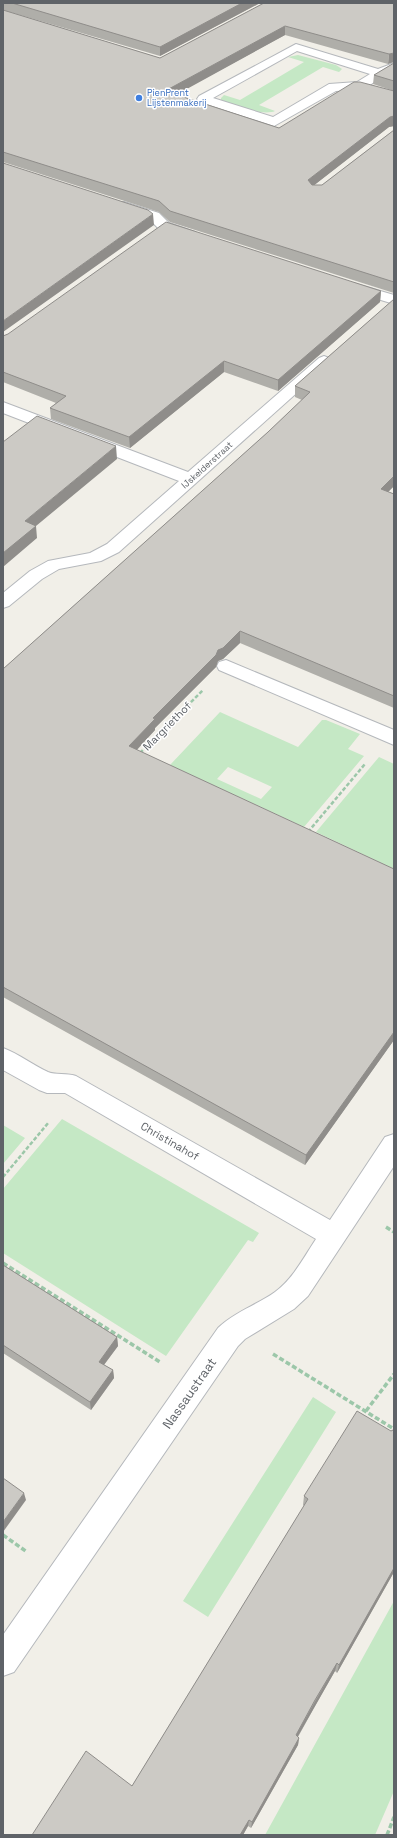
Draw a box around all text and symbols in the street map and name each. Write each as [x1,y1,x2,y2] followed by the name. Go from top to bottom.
[147,87,206,109] place label: PienPrent Lijstenmakerij
[134,93,144,103] marker: PienPrent Lijstenmakerij
[179,439,235,491] street label: IJskelderstraat
[140,699,194,753] street label: Margriethof
[138,1119,202,1163] street label: Christinahof
[159,1354,220,1432] street label: Nassaustraat

